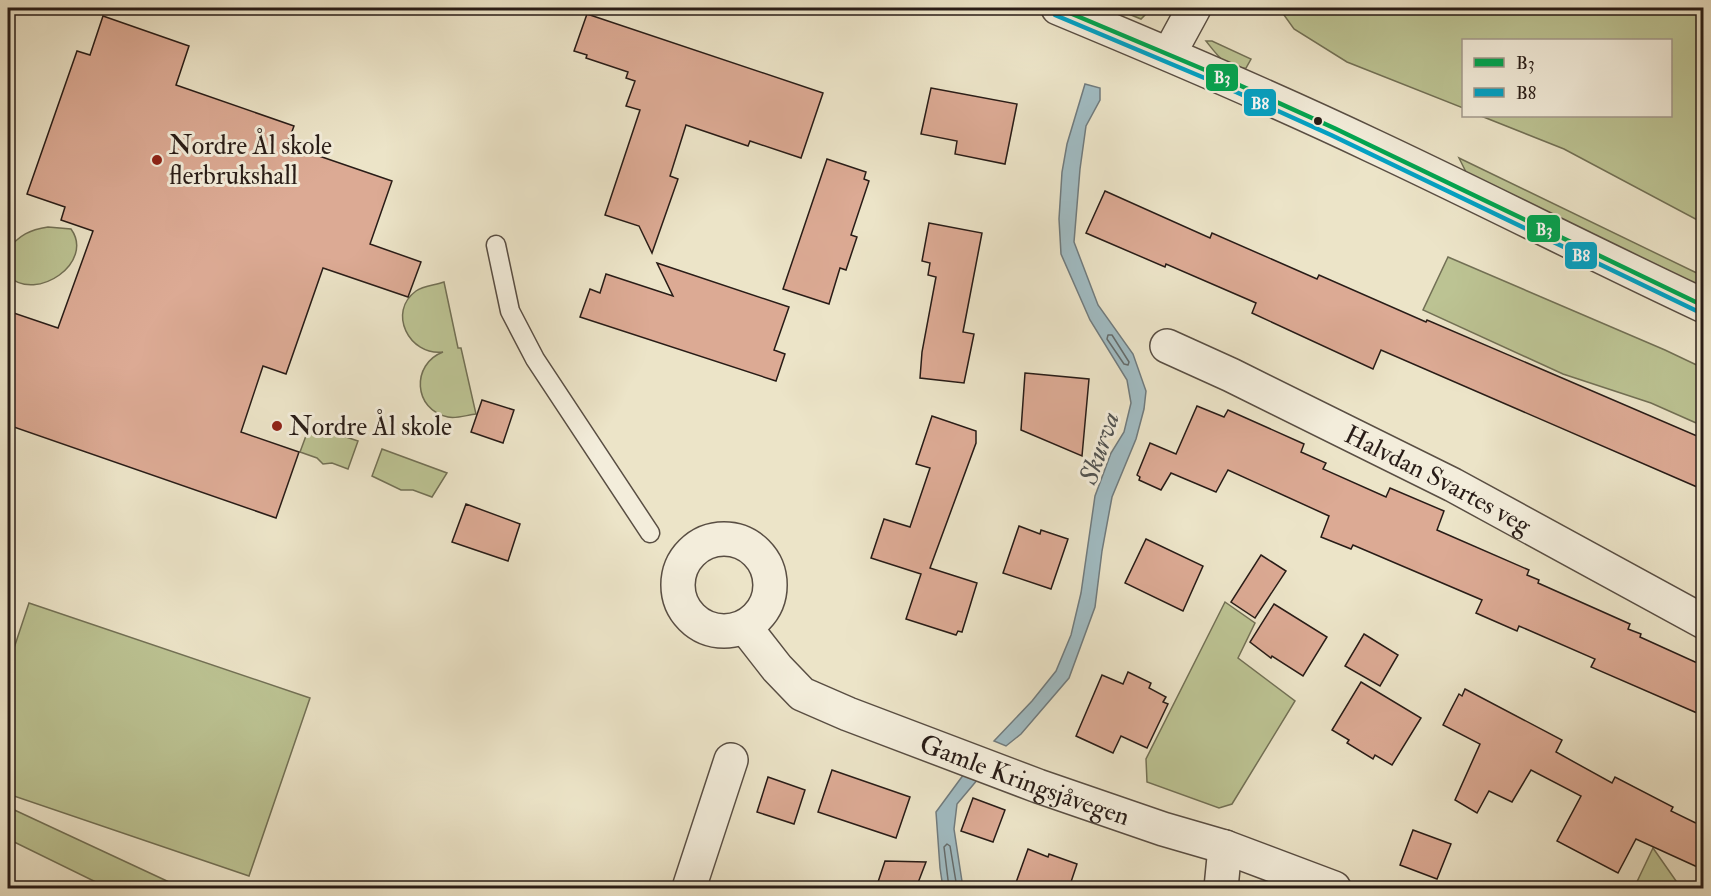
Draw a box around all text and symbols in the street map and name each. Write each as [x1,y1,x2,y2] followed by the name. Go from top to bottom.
[1462,39,1672,117] legend
[1516,52,1535,75] text: B3
[1205,63,1239,92] line badge: B3
[1214,68,1230,88] text: B3
[1516,82,1536,105] text: B8
[1243,88,1277,117] line badge: B8
[1251,94,1269,114] text: B8
[1312,115,1324,127] unlabelled marker
[169,128,332,192] place label: Nordre Ål skole flerbrukshall
[150,153,164,167] marker: Nordre Ål skole flerbrukshall
[1526,214,1561,243] line badge: B3
[1536,220,1552,240] text: B3
[1564,241,1598,270] line badge: B8
[1572,246,1590,266] text: B8
[1071,408,1127,490] water label: Skurva
[289,409,452,443] place label: Nordre Ål skole
[270,419,284,433] marker: Nordre Ål skole
[1339,419,1538,542] street label: Halvdan Svartes veg
[915,728,1134,833] street label: Gamle Kringsjåvegen

